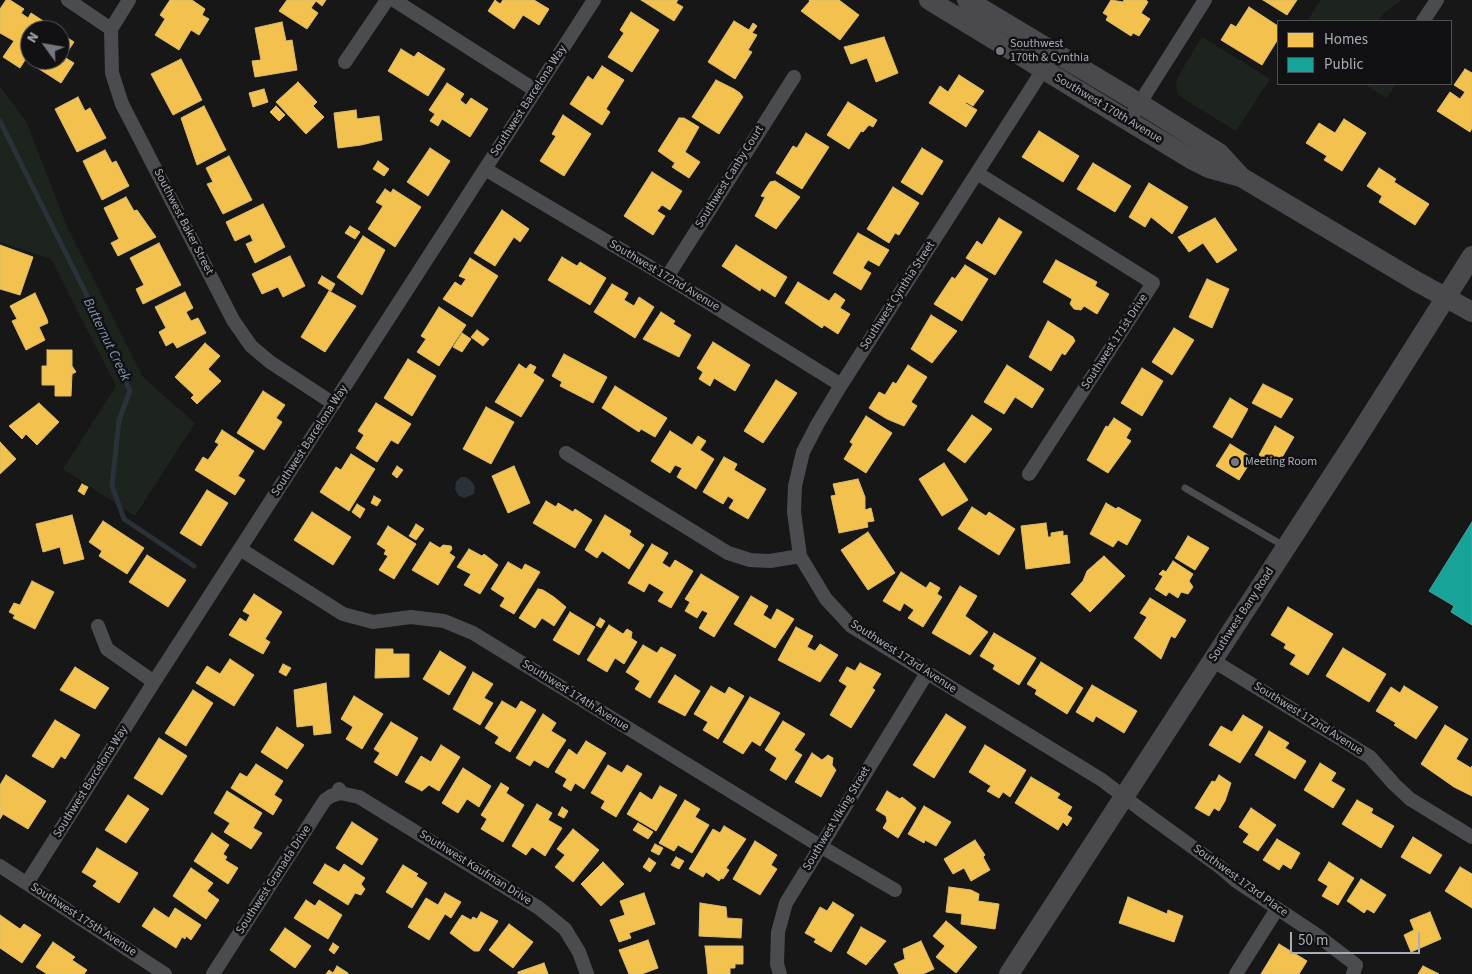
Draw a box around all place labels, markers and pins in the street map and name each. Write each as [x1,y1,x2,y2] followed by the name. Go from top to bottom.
[1010,37,1089,65] place label: Southwest 170th & Cynthia
[994,45,1006,57] marker: Southwest 170th & Cynthia
[1245,455,1317,469] place label: Meeting Room
[1229,456,1241,468] marker: Meeting Room

